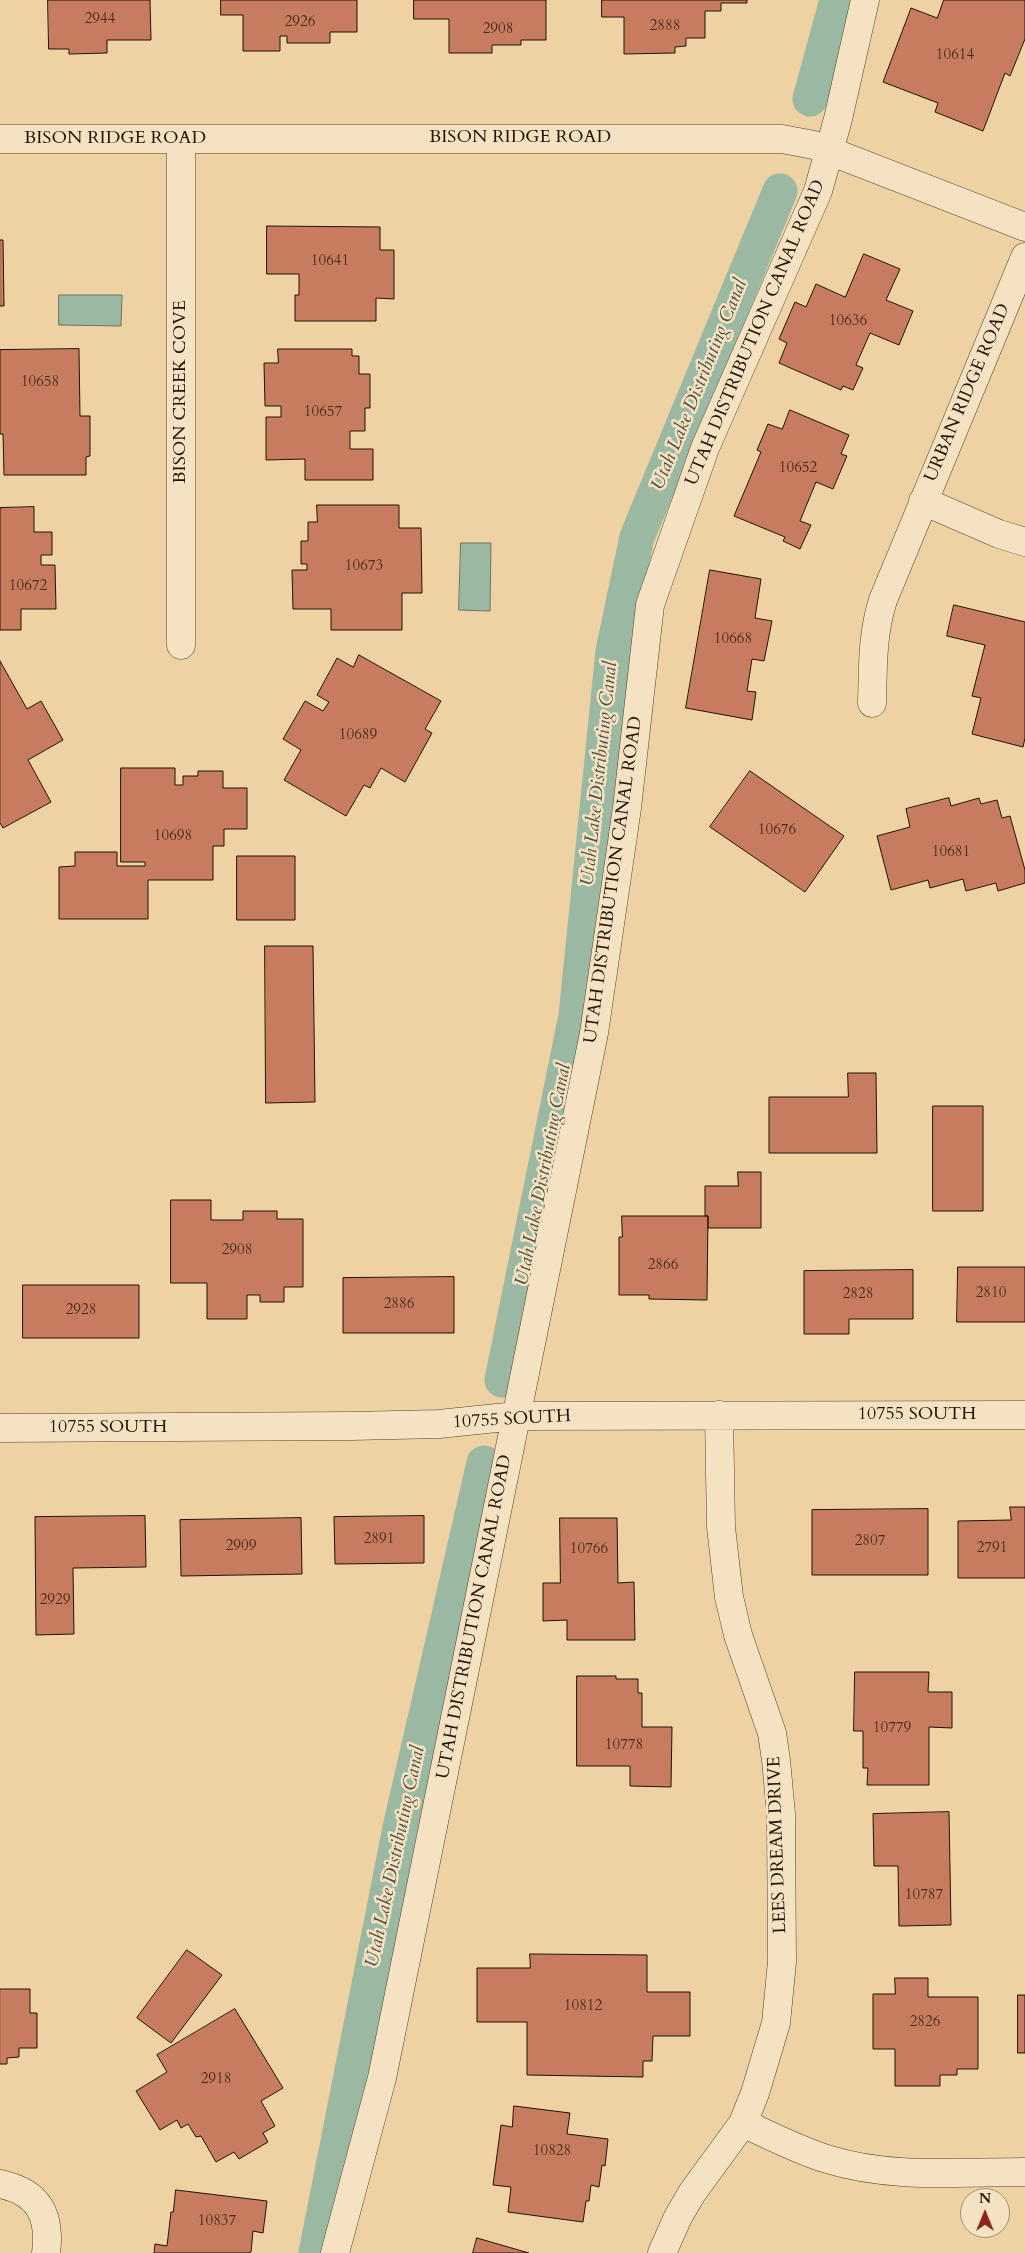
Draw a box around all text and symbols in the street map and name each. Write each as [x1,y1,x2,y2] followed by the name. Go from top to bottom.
[85,11,115,29] house number: 2944
[285,14,315,32] house number: 2926
[650,18,680,36] house number: 2888
[483,21,513,39] house number: 2908
[936,47,974,65] house number: 10614
[429,127,611,149] street label: BISON RIDGE ROAD
[24,128,206,150] street label: BISON RIDGE ROAD
[682,177,830,489] street label: UTAH DISTRIBUTION CANAL ROAD
[311,253,349,271] house number: 10641
[647,276,753,494] water label: Utah Lake Distributing Canal
[170,300,192,484] street label: BISON CREEK COVE
[921,301,1015,485] street label: URBAN RIDGE ROAD
[829,313,867,331] house number: 10636
[21,374,59,392] house number: 10658
[304,404,342,422] house number: 10657
[779,460,817,478] house number: 10652
[345,558,383,576] house number: 10673
[9,578,47,596] house number: 10672
[714,631,752,649] house number: 10668
[577,660,623,888] water label: Utah Lake Distributing Canal
[580,715,648,1045] street label: UTAH DISTRIBUTION CANAL ROAD
[339,727,377,745] house number: 10689
[758,822,796,840] house number: 10676
[154,828,192,846] house number: 10698
[932,844,970,862] house number: 10681
[511,1062,577,1288] water label: Utah Lake Distributing Canal
[222,1242,252,1260] house number: 2908
[648,1257,678,1275] house number: 2866
[976,1285,1006,1303] house number: 2810
[843,1286,873,1304] house number: 2828
[384,1296,414,1314] house number: 2886
[66,1302,96,1320] house number: 2928
[858,1404,976,1426] street label: 10755 SOUTH
[452,1406,572,1434] street label: 10755 SOUTH
[49,1417,167,1439] street label: 10755 SOUTH
[433,1453,517,1781] street label: UTAH DISTRIBUTION CANAL ROAD
[364,1531,394,1549] house number: 2891
[855,1533,885,1551] house number: 2807
[226,1538,256,1556] house number: 2909
[977,1540,1007,1558] house number: 2791
[570,1541,608,1559] house number: 10766
[40,1592,70,1610] house number: 2929
[873,1720,911,1738] house number: 10779
[605,1737,643,1755] house number: 10778
[361,1744,431,1970] water label: Utah Lake Distributing Canal
[764,1756,792,1934] street label: LEES DREAM DRIVE
[905,1887,943,1905] house number: 10787
[564,1998,602,2016] house number: 10812
[910,2014,940,2032] house number: 2826
[201,2071,231,2089] house number: 2918
[533,2143,571,2161] house number: 10828
[960,2188,1010,2238] north arrow
[979,2189,991,2208] text: N
[198,2213,236,2231] house number: 10837

